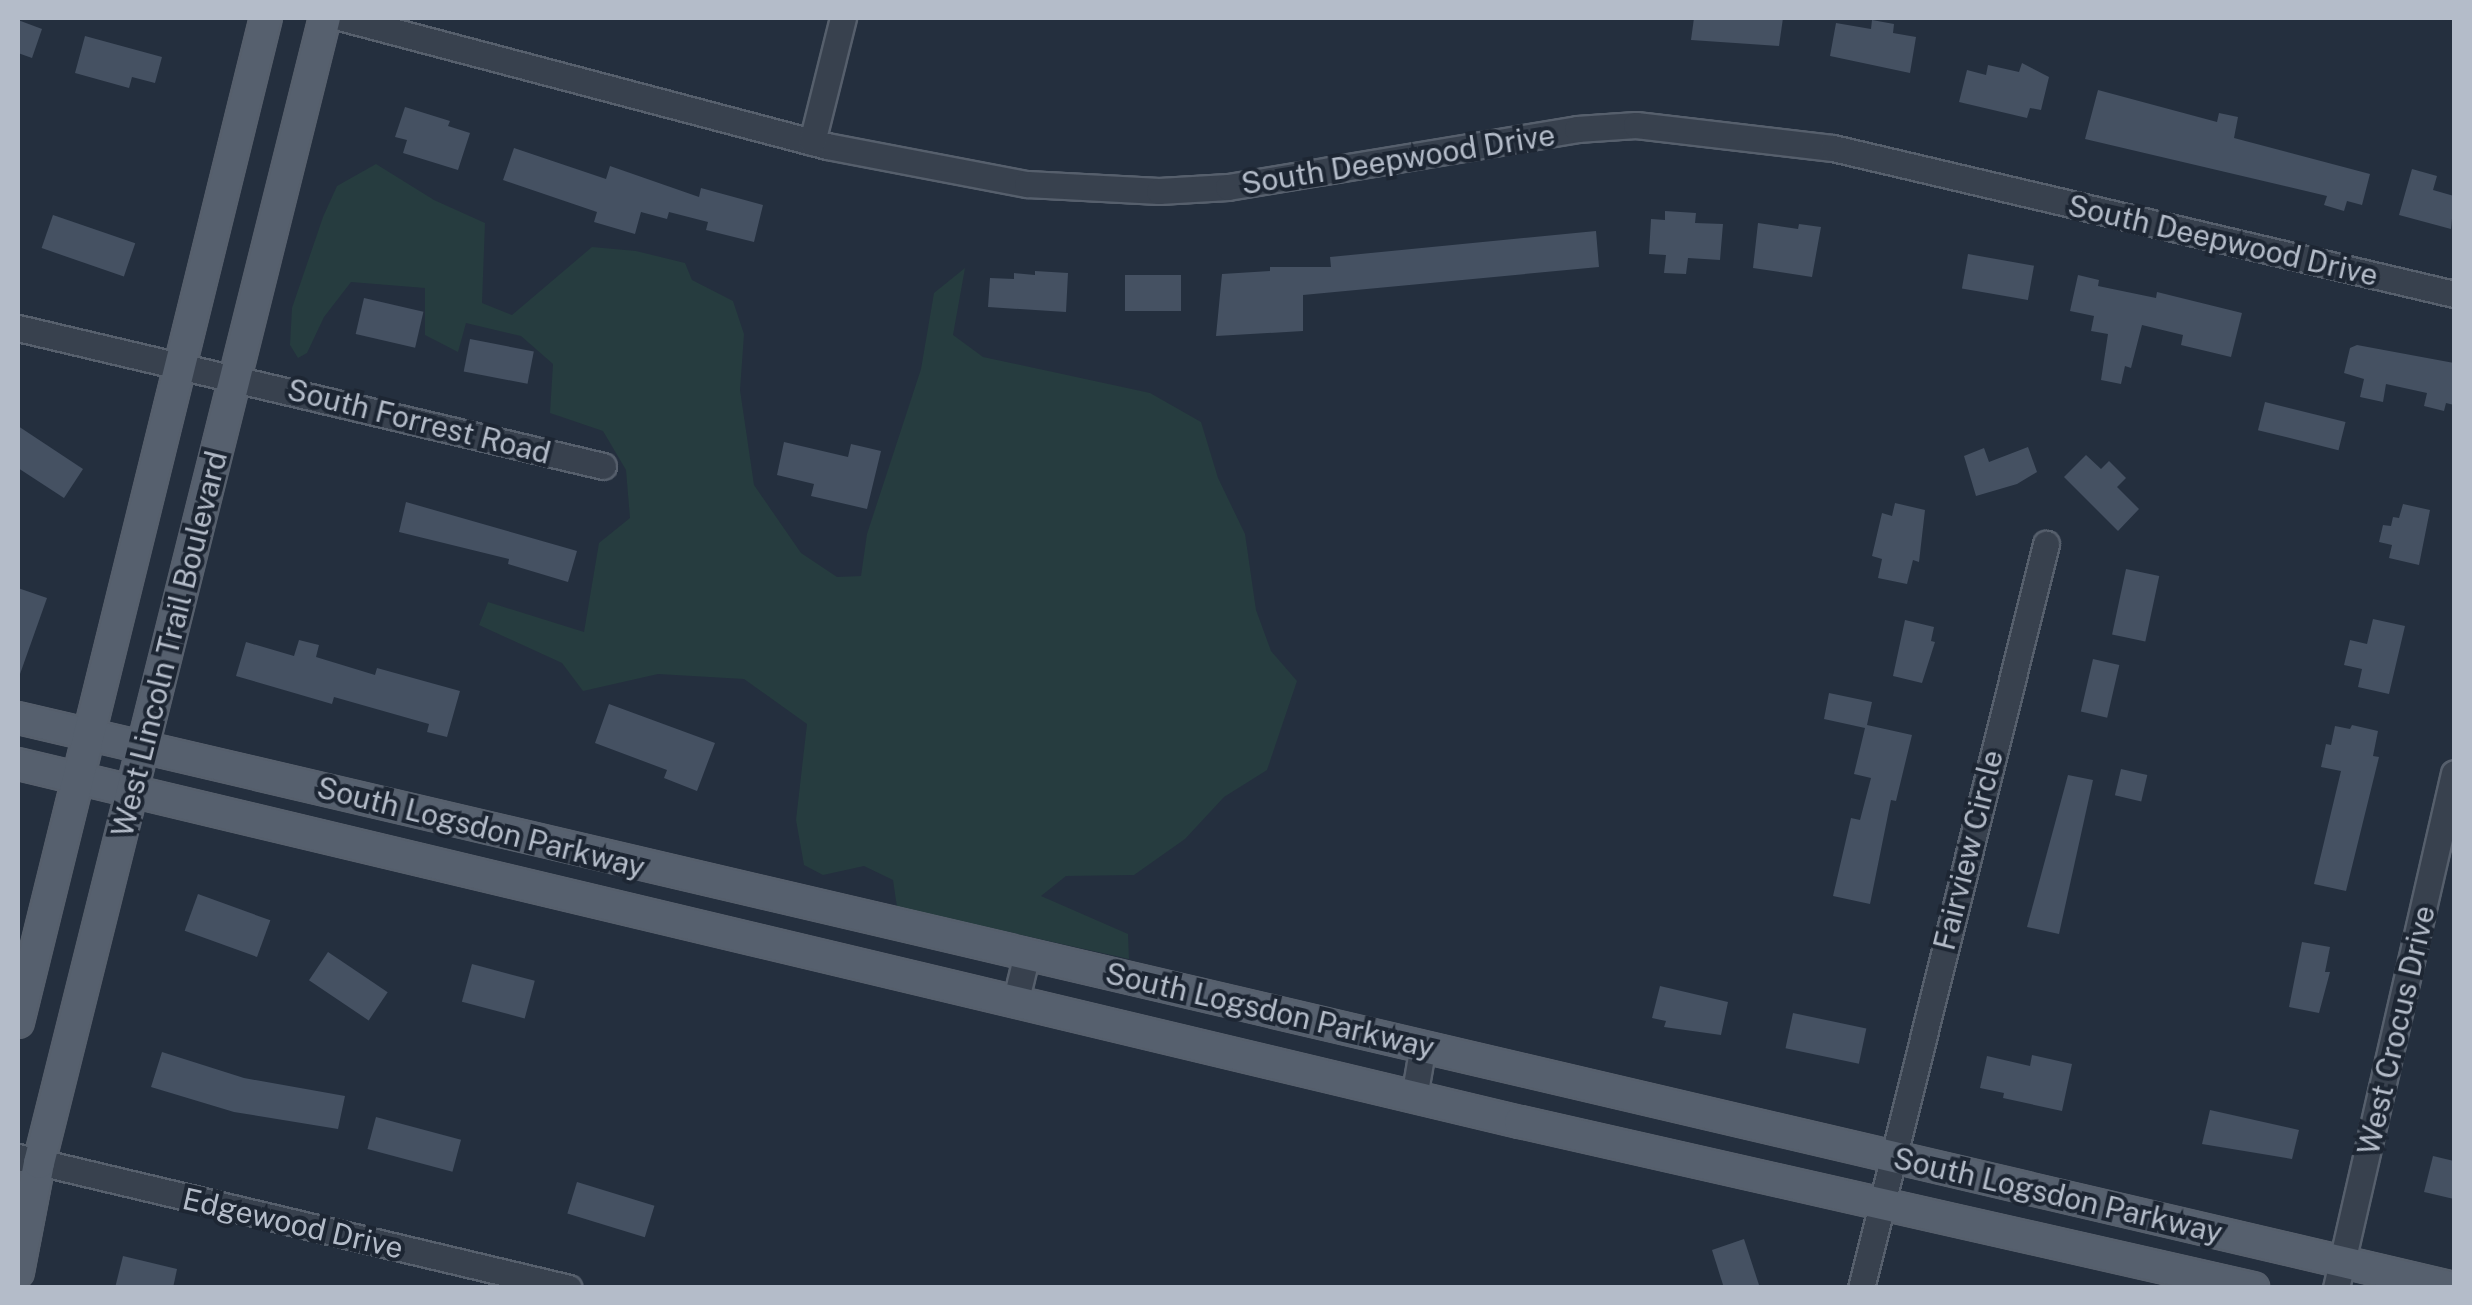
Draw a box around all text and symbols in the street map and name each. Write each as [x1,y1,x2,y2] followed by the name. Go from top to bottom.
[1239,116,1557,202] street label: South Deepwood Drive
[2064,187,2382,293] street label: South Deepwood Drive
[284,371,554,471] street label: South Forrest Road
[104,448,234,840] street label: West Lincoln Trail Boulevard
[1926,746,2010,954] street label: Fairview Circle
[313,769,649,885] street label: South Logsdon Parkway
[2350,902,2442,1158] street label: West Crocus Drive
[1102,955,1438,1065] street label: South Logsdon Parkway
[1890,1140,2226,1250] street label: South Logsdon Parkway
[179,1180,407,1266] street label: Edgewood Drive

